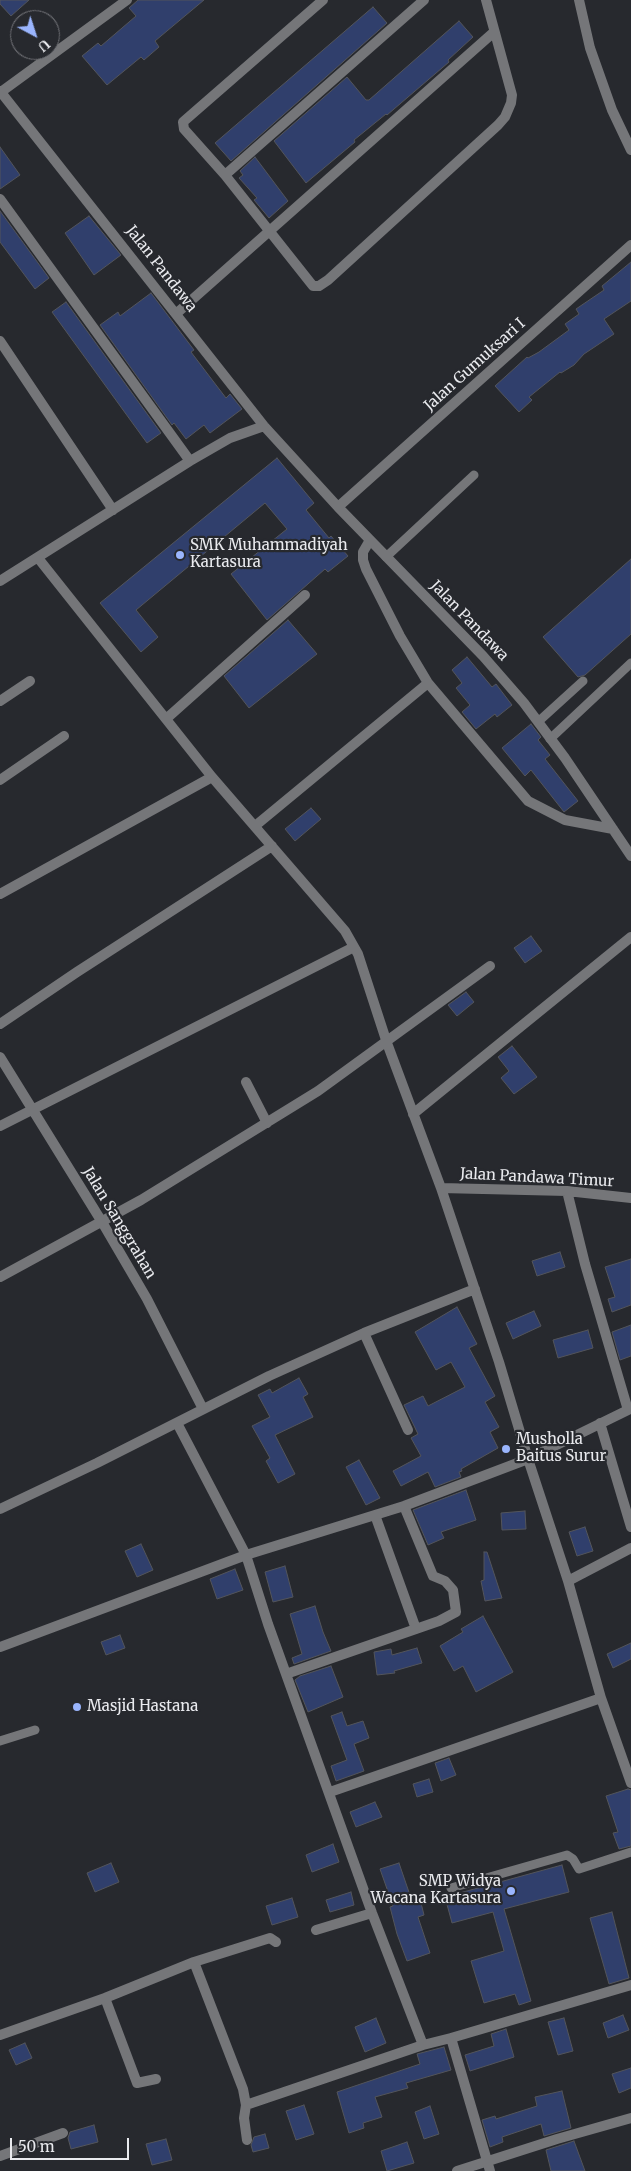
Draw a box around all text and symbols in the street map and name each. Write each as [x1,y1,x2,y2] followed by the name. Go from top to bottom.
[10,10,60,60] north arrow
[34,35,54,56] text: U
[122,222,200,316] street label: Jalan Pandawa
[421,315,529,415] street label: Jalan Gumuksari I
[190,537,348,572] place label: SMK Muhammadiyah Kartasura
[174,549,186,561] marker: SMK Muhammadiyah Kartasura
[426,577,512,665] street label: Jalan Pandawa
[79,1164,159,1282] street label: Jalan Sanggrahan
[460,1165,614,1191] street label: Jalan Pandawa Timur
[516,1431,606,1466] place label: Musholla Baitus Surur
[500,1443,512,1455] marker: Musholla Baitus Surur
[87,1698,198,1716] place label: Masjid Hastana
[71,1701,83,1713] marker: Masjid Hastana
[371,1873,501,1908] place label: SMP Widya Wacana Kartasura
[505,1885,517,1897] marker: SMP Widya Wacana Kartasura
[12,2128,131,2160] scale bar
[18,2137,55,2156] text: 50 m

